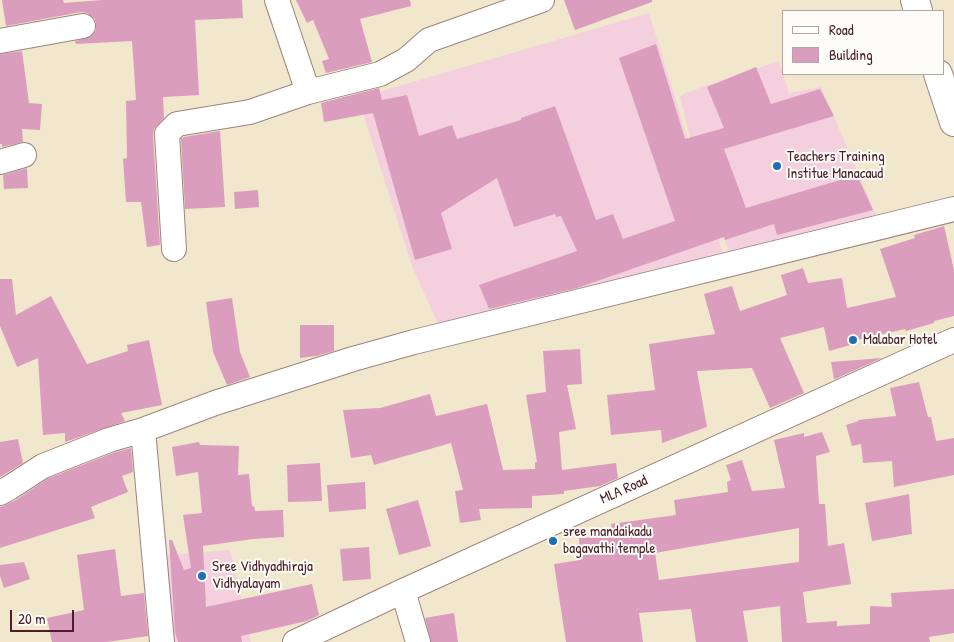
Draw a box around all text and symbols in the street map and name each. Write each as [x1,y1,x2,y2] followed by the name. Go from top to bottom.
[782,10,944,75] legend
[829,19,854,40] text: Road
[829,44,873,65] text: Building
[787,148,885,183] place label: Teachers Training Institue Manacaud
[771,160,783,172] marker: Teachers Training Institue Manacaud
[863,331,937,349] place label: Malabar Hotel
[847,334,859,346] marker: Malabar Hotel
[598,472,650,508] street label: MLA Road
[563,523,655,558] place label: sree mandaikadu bagavathi temple
[547,535,559,547] marker: sree mandaikadu bagavathi temple
[212,558,313,593] place label: Sree Vidhyadhiraja Vidhyalayam
[196,570,208,582] marker: Sree Vidhyadhiraja Vidhyalayam
[12,600,76,632] scale bar
[18,608,45,629] text: 20 m

